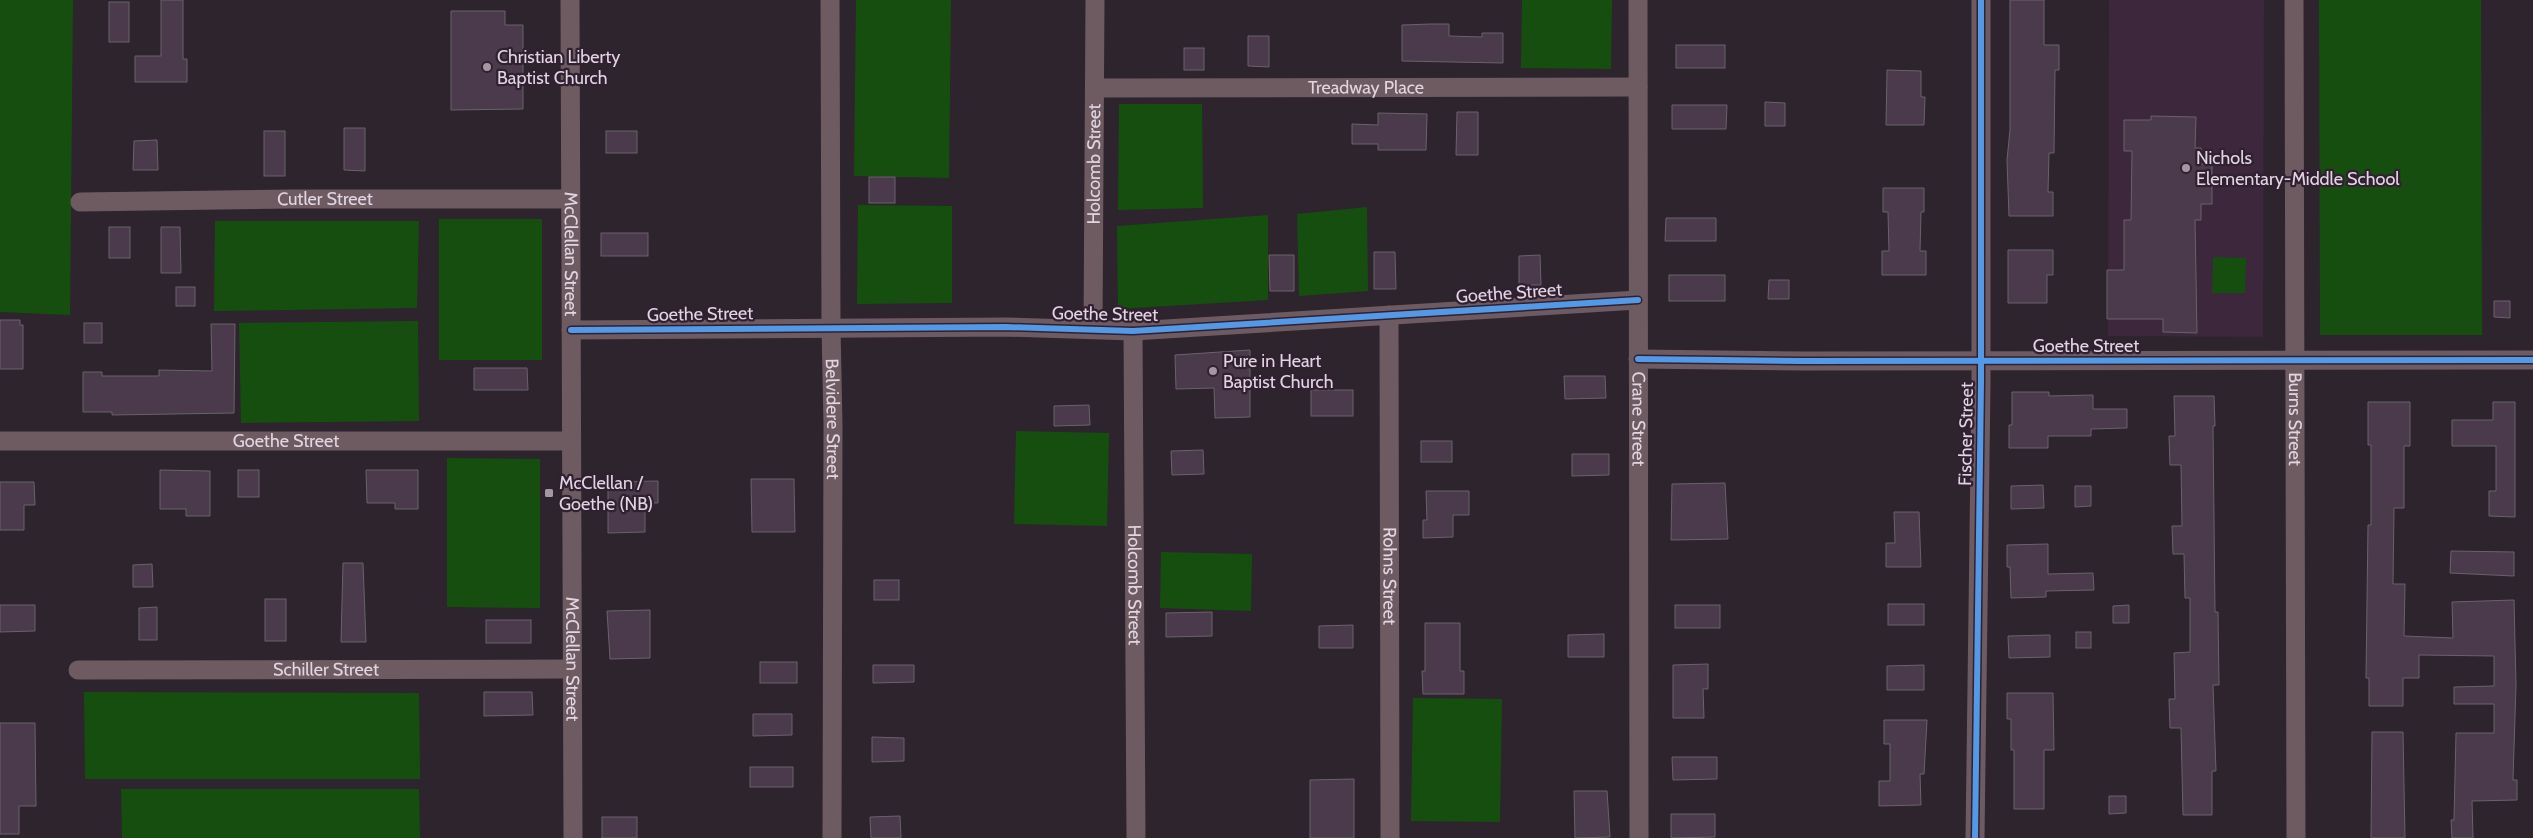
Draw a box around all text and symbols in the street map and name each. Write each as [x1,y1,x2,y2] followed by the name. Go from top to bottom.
[497,46,620,89] place label: Christian Liberty Baptist Church
[481,61,493,73] marker: Christian Liberty Baptist Church
[1308,76,1424,99] street label: Treadway Place
[1083,104,1105,224] street label: Holcomb Street
[2196,147,2400,190] place label: Nichols Elementary-Middle School
[2180,162,2192,174] marker: Nichols Elementary-Middle School
[277,188,373,210] street label: Cutler Street
[560,192,582,316] street label: McClellan Street
[1455,278,1563,308] street label: Goethe Street
[647,302,753,326] street label: Goethe Street
[1052,302,1158,326] street label: Goethe Street
[2033,335,2139,357] street label: Goethe Street
[1223,350,1333,393] place label: Pure in Heart Baptist Church
[821,358,844,480] street label: Belvidere Street
[1207,365,1219,377] marker: Pure in Heart Baptist Church
[1627,372,1650,466] street label: Crane Street
[2284,372,2306,466] street label: Burns Street
[1954,382,1978,486] street label: Fischer Street
[233,430,339,452] street label: Goethe Street
[559,472,653,515] place label: McClellan / Goethe (NB)
[543,487,555,499] marker: McClellan / Goethe (NB)
[1123,525,1146,645] street label: Holcomb Street
[1378,527,1401,625] street label: Rohns Street
[561,597,584,721] street label: McClellan Street
[273,658,379,681] street label: Schiller Street

